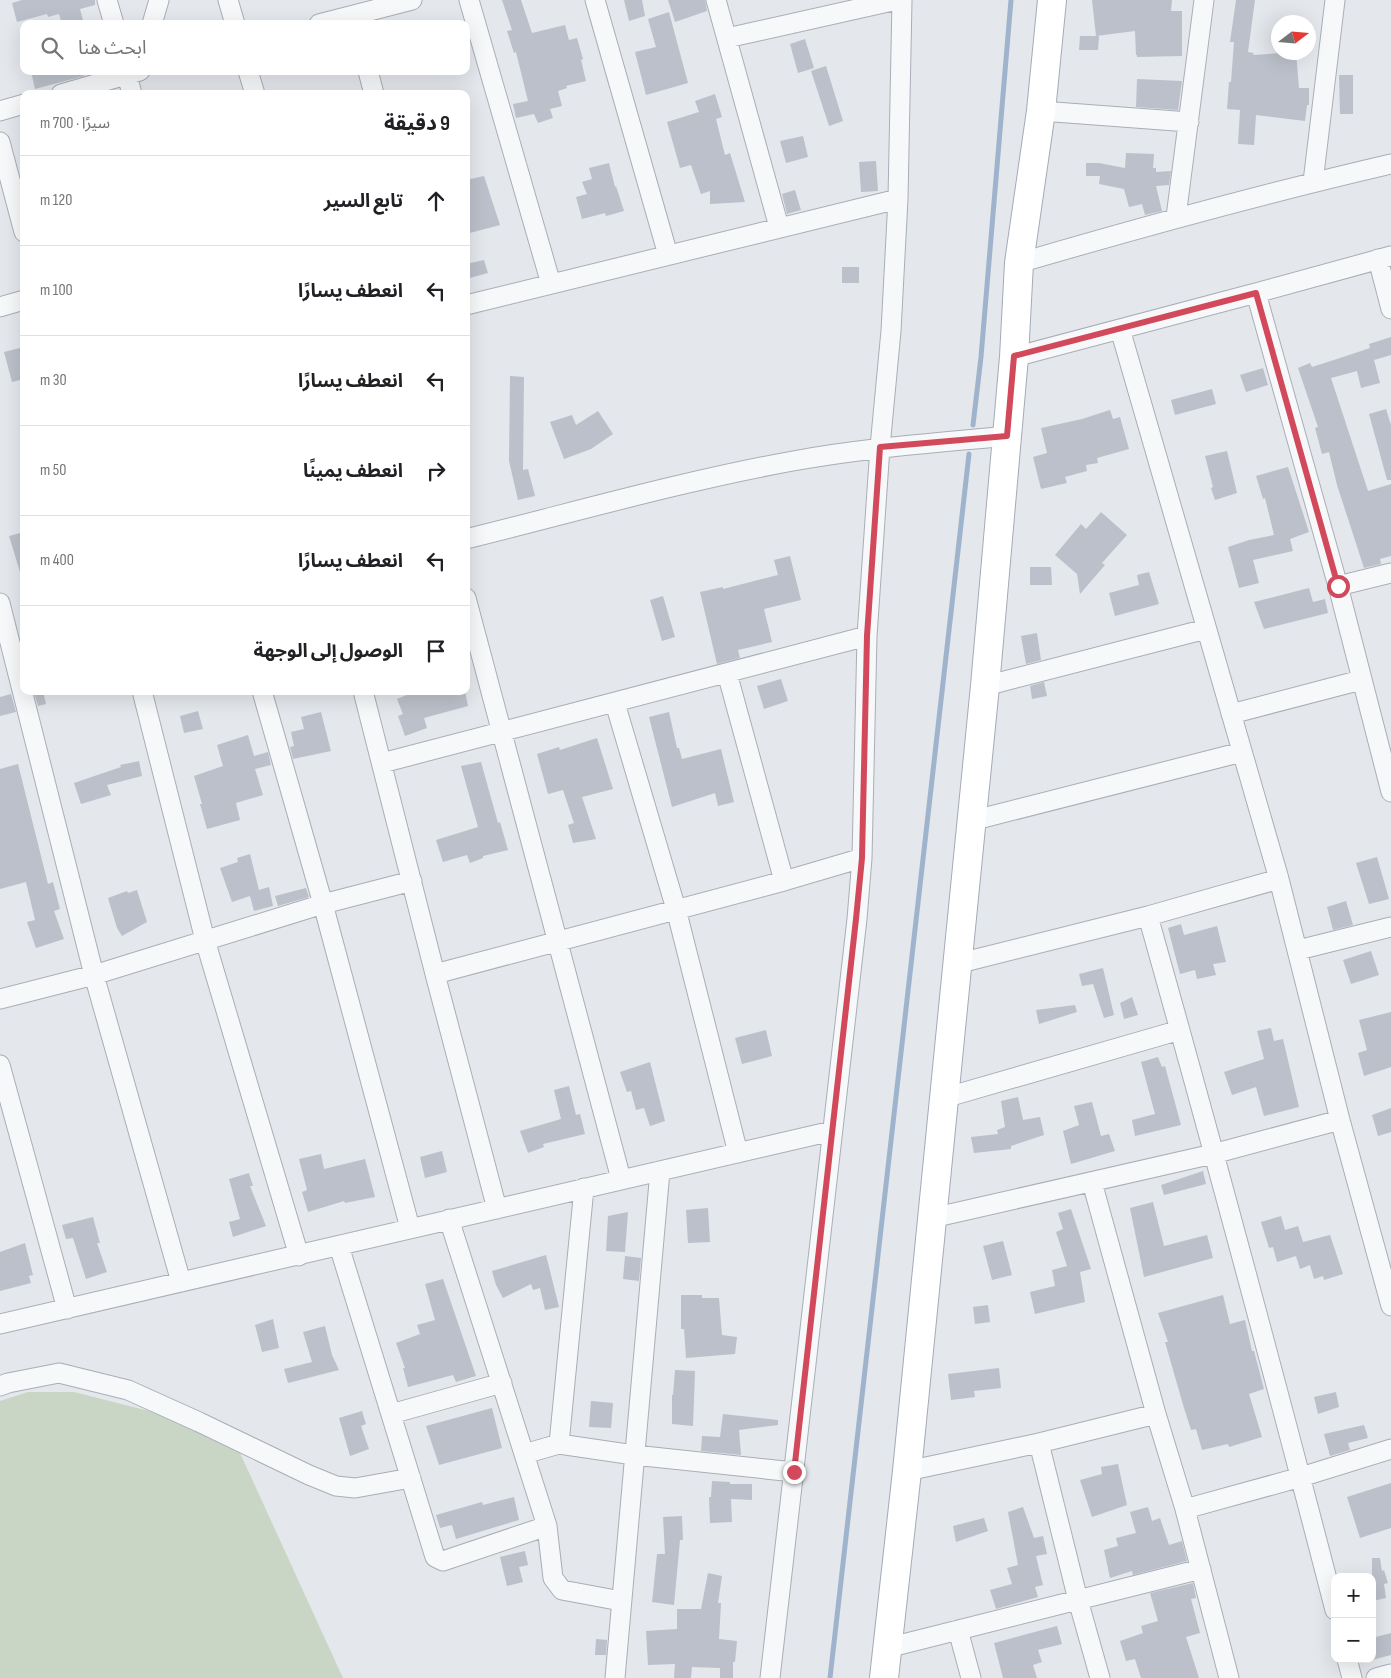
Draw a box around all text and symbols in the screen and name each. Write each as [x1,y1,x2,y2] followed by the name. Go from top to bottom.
[1271,15,1316,60] north arrow
[20,20,470,75] search box
[38,34,66,62] icon: search
[78,37,146,60] text: ابحث هنا
[384,111,450,136] text: 9 دقيقة
[40,114,110,133] text: سيرًا · 700 m
[422,187,450,215] icon: ahead
[324,190,403,213] text: تابع السير
[40,191,72,210] text: 120 m
[422,277,450,305] icon: left
[298,280,403,303] text: انعطف يسارًا
[40,281,73,300] text: 100 m
[422,367,450,395] icon: left
[298,370,403,393] text: انعطف يسارًا
[40,371,67,390] text: 30 m
[422,457,450,485] icon: right
[303,460,403,483] text: انعطف يمينًا
[40,461,66,480] text: 50 m
[422,547,450,575] icon: left
[298,550,403,573] text: انعطف يسارًا
[40,551,74,570] text: 400 m
[1327,575,1350,598] route start
[422,637,450,665] icon: arrive
[254,640,403,663] text: الوصول إلى الوجهة
[783,1461,806,1484] route end
[1331,1573,1376,1663] map controls
[1331,1573,1376,1618] button: +
[1331,1618,1376,1663] button: −

